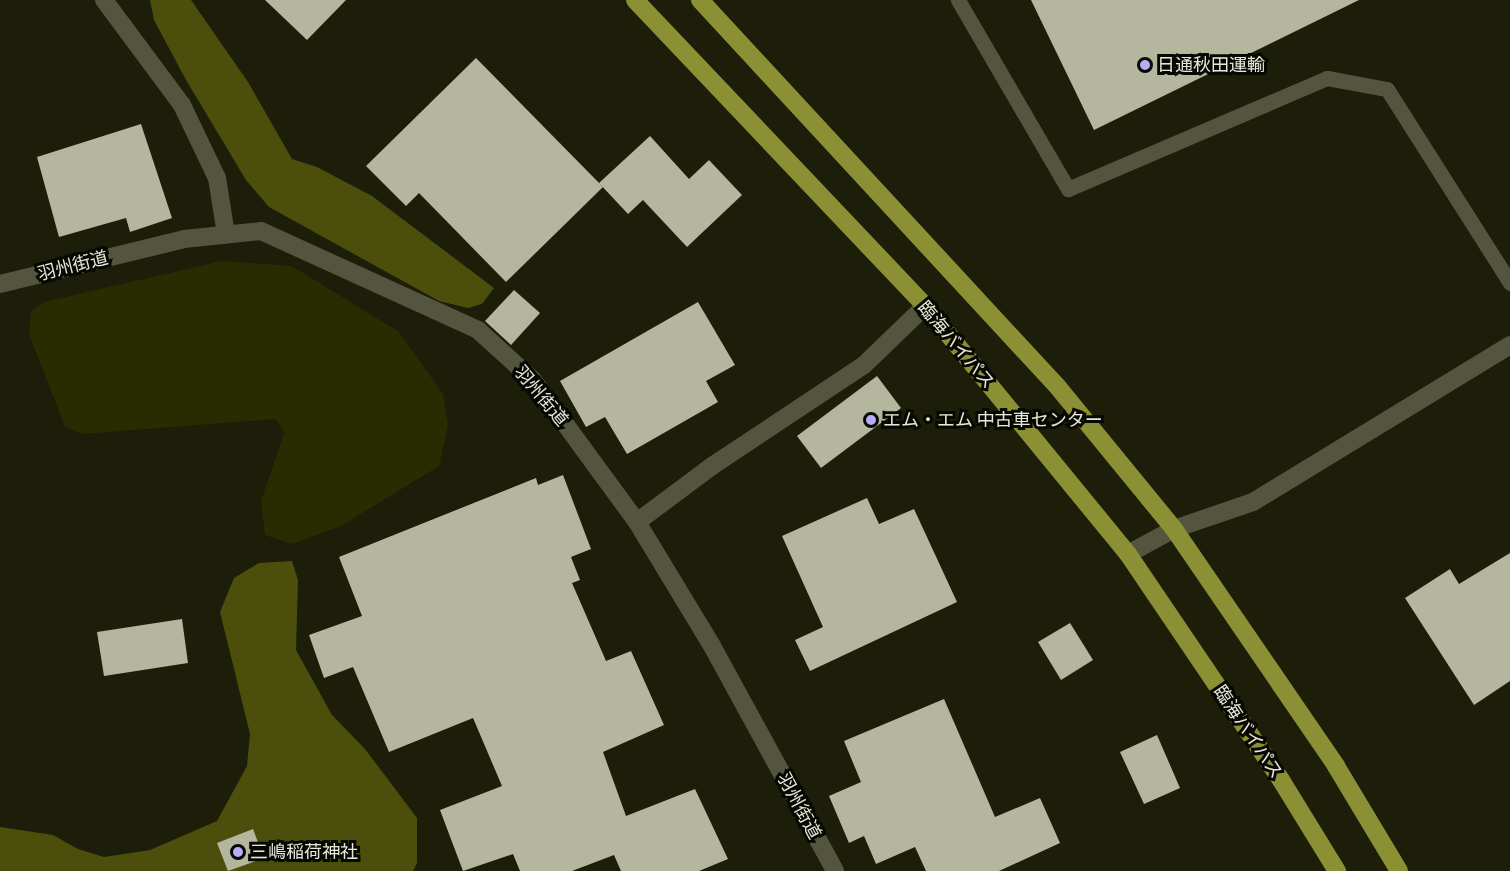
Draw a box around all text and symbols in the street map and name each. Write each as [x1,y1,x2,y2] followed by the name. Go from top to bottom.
[1157,54,1265,76] place label: 日通秋田運輸
[1138,58,1152,72] marker: 日通秋田運輸
[35,247,111,285] street label: 羽州街道
[913,297,999,393] street label: 臨海バイパス
[510,361,572,431] street label: 羽州街道
[883,409,1103,431] place label: エム・エム 中古車センター
[864,413,878,427] marker: エム・エム 中古車センター
[1209,681,1287,783] street label: 臨海バイパス
[773,769,825,843] street label: 羽州街道
[250,841,358,863] place label: 三嶋稲荷神社
[231,845,245,859] marker: 三嶋稲荷神社

